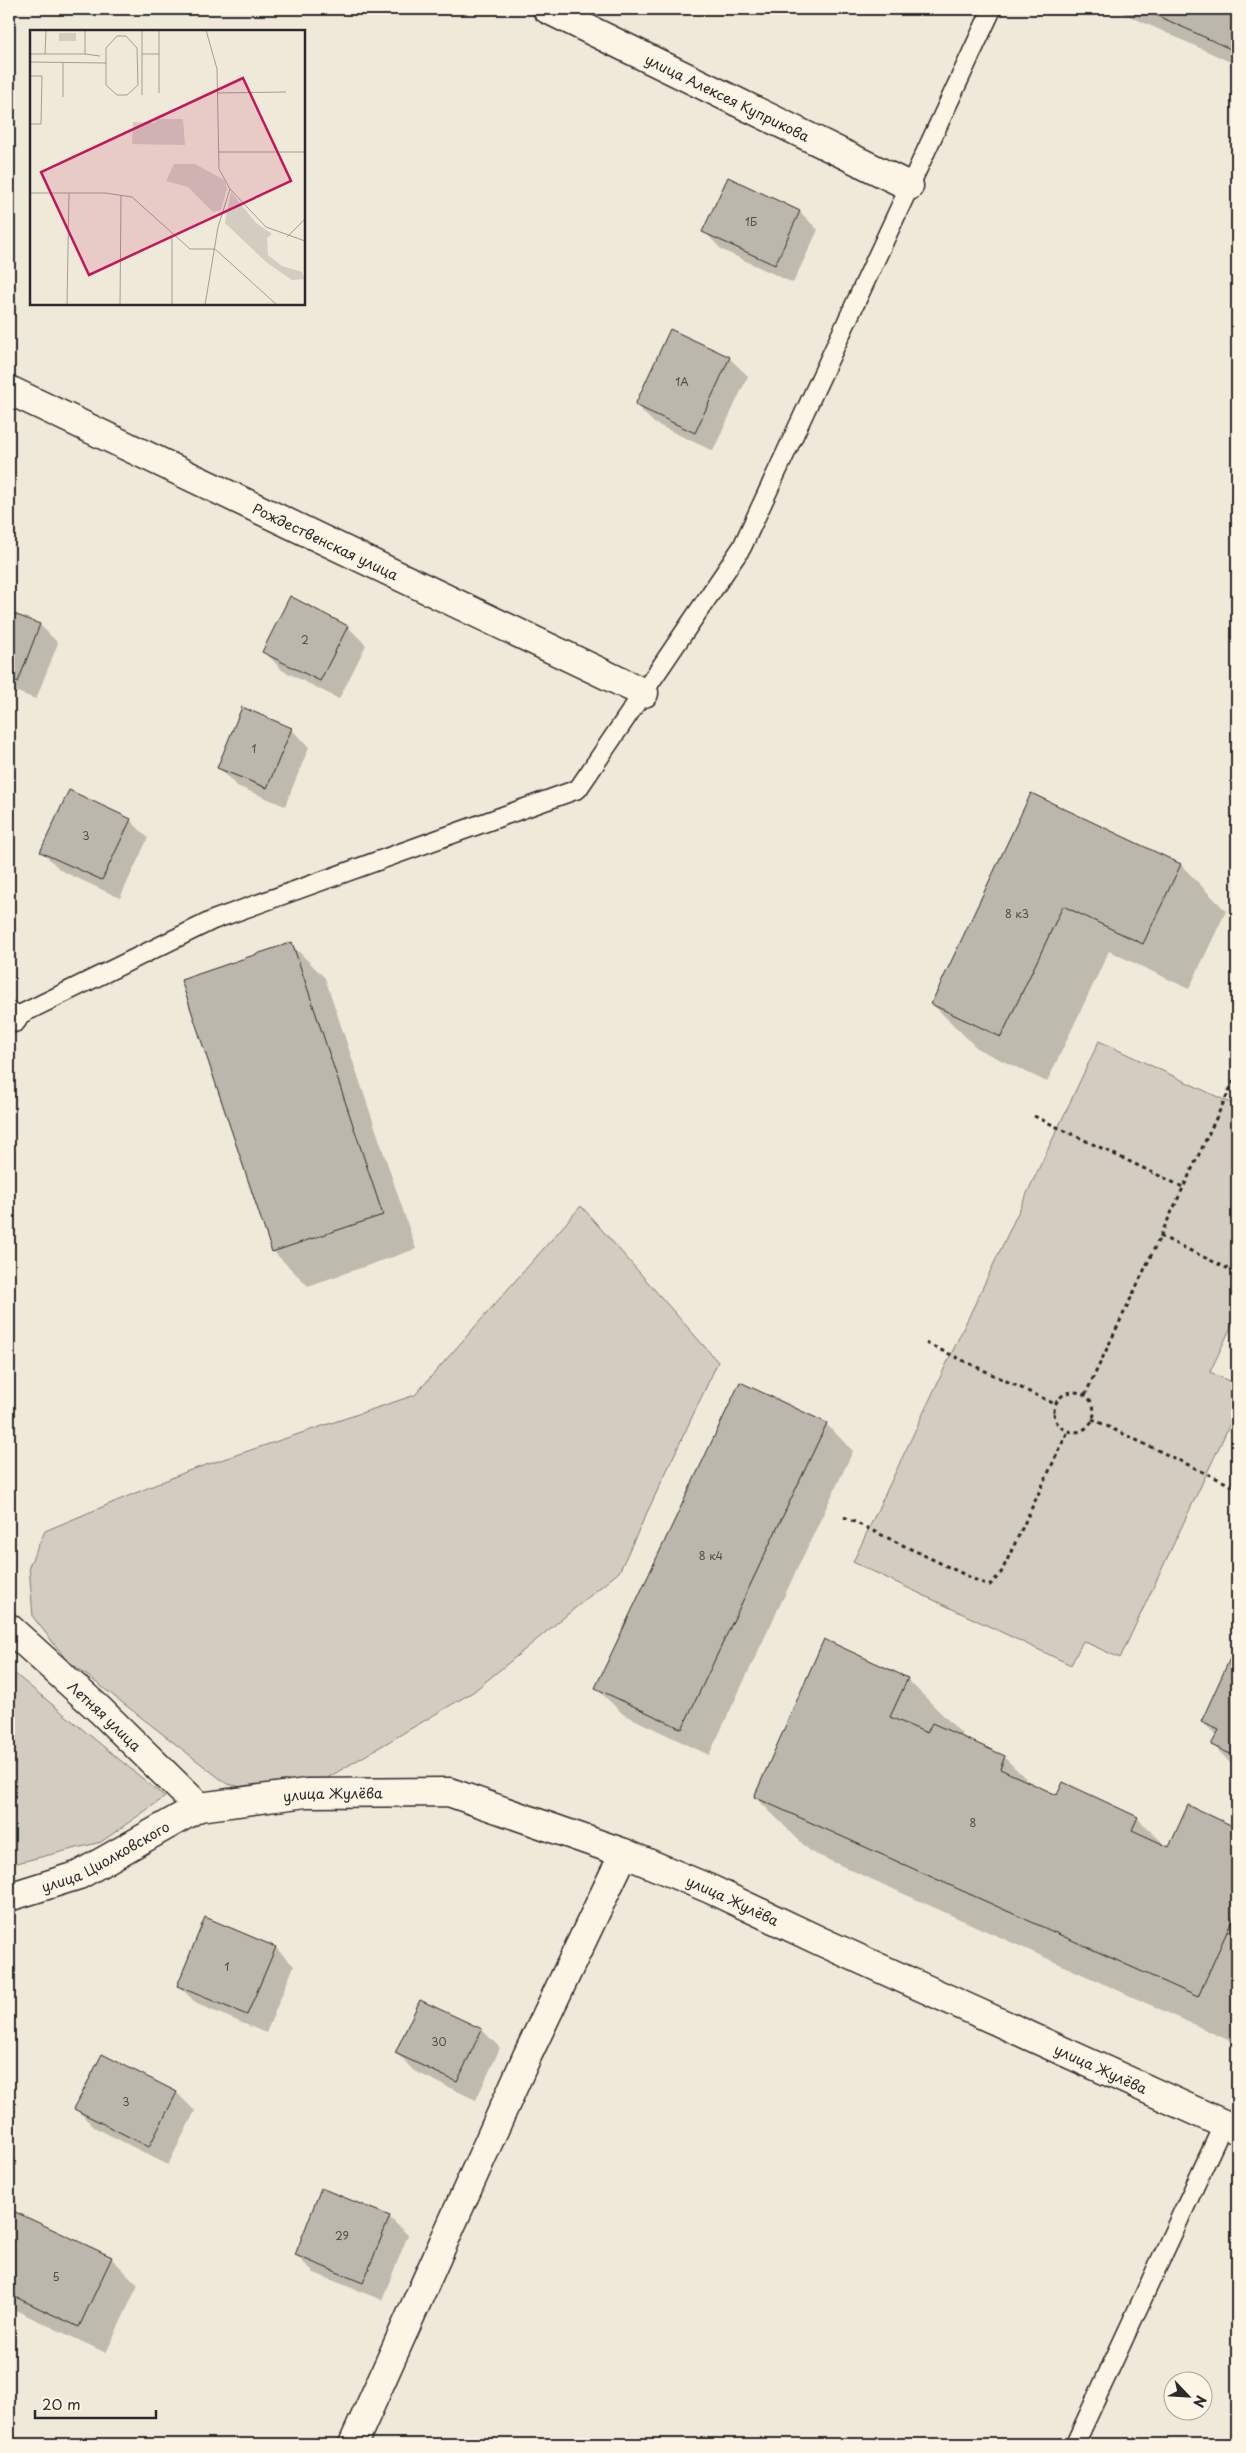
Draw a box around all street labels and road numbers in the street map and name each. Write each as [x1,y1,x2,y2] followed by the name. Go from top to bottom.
[642,48,814,147] street label: улица Алексея Куприкова
[249,497,402,585] street label: Рождественская улица
[64,1676,146,1756] street label: Летняя улица
[282,1782,383,1806] street label: улица Жулёва
[39,1815,173,1897] street label: улица Циолковского
[683,1870,783,1931] street label: улица Жулёва
[1051,2038,1151,2099] street label: улица Жулёва

